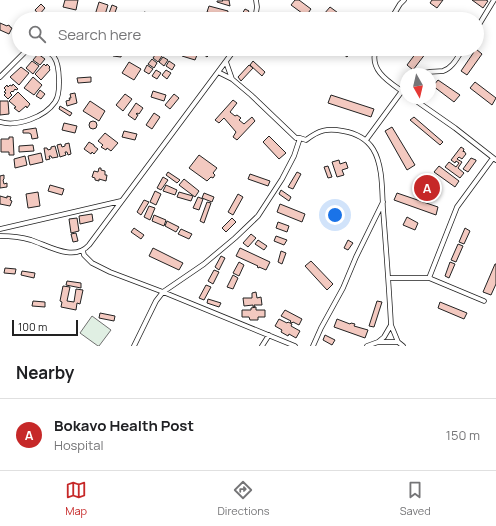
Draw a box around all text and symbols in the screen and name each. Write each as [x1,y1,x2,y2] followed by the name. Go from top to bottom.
[12,12,484,56] search box
[26,23,48,45] icon: search
[58,24,141,45] text: Search here
[400,68,436,104] north arrow
[414,173,440,203] pin: A
[325,205,345,225] your location
[12,318,78,337] scale bar
[18,319,47,334] text: 100 m
[16,361,74,384] text: Nearby
[54,415,194,436] text: Bokavo Health Post
[25,426,33,444] text: A
[446,426,480,444] text: 150 m
[54,436,104,454] text: Hospital
[65,479,87,518] tab: Map
[217,479,270,518] tab: Directions
[400,479,431,518] tab: Saved

